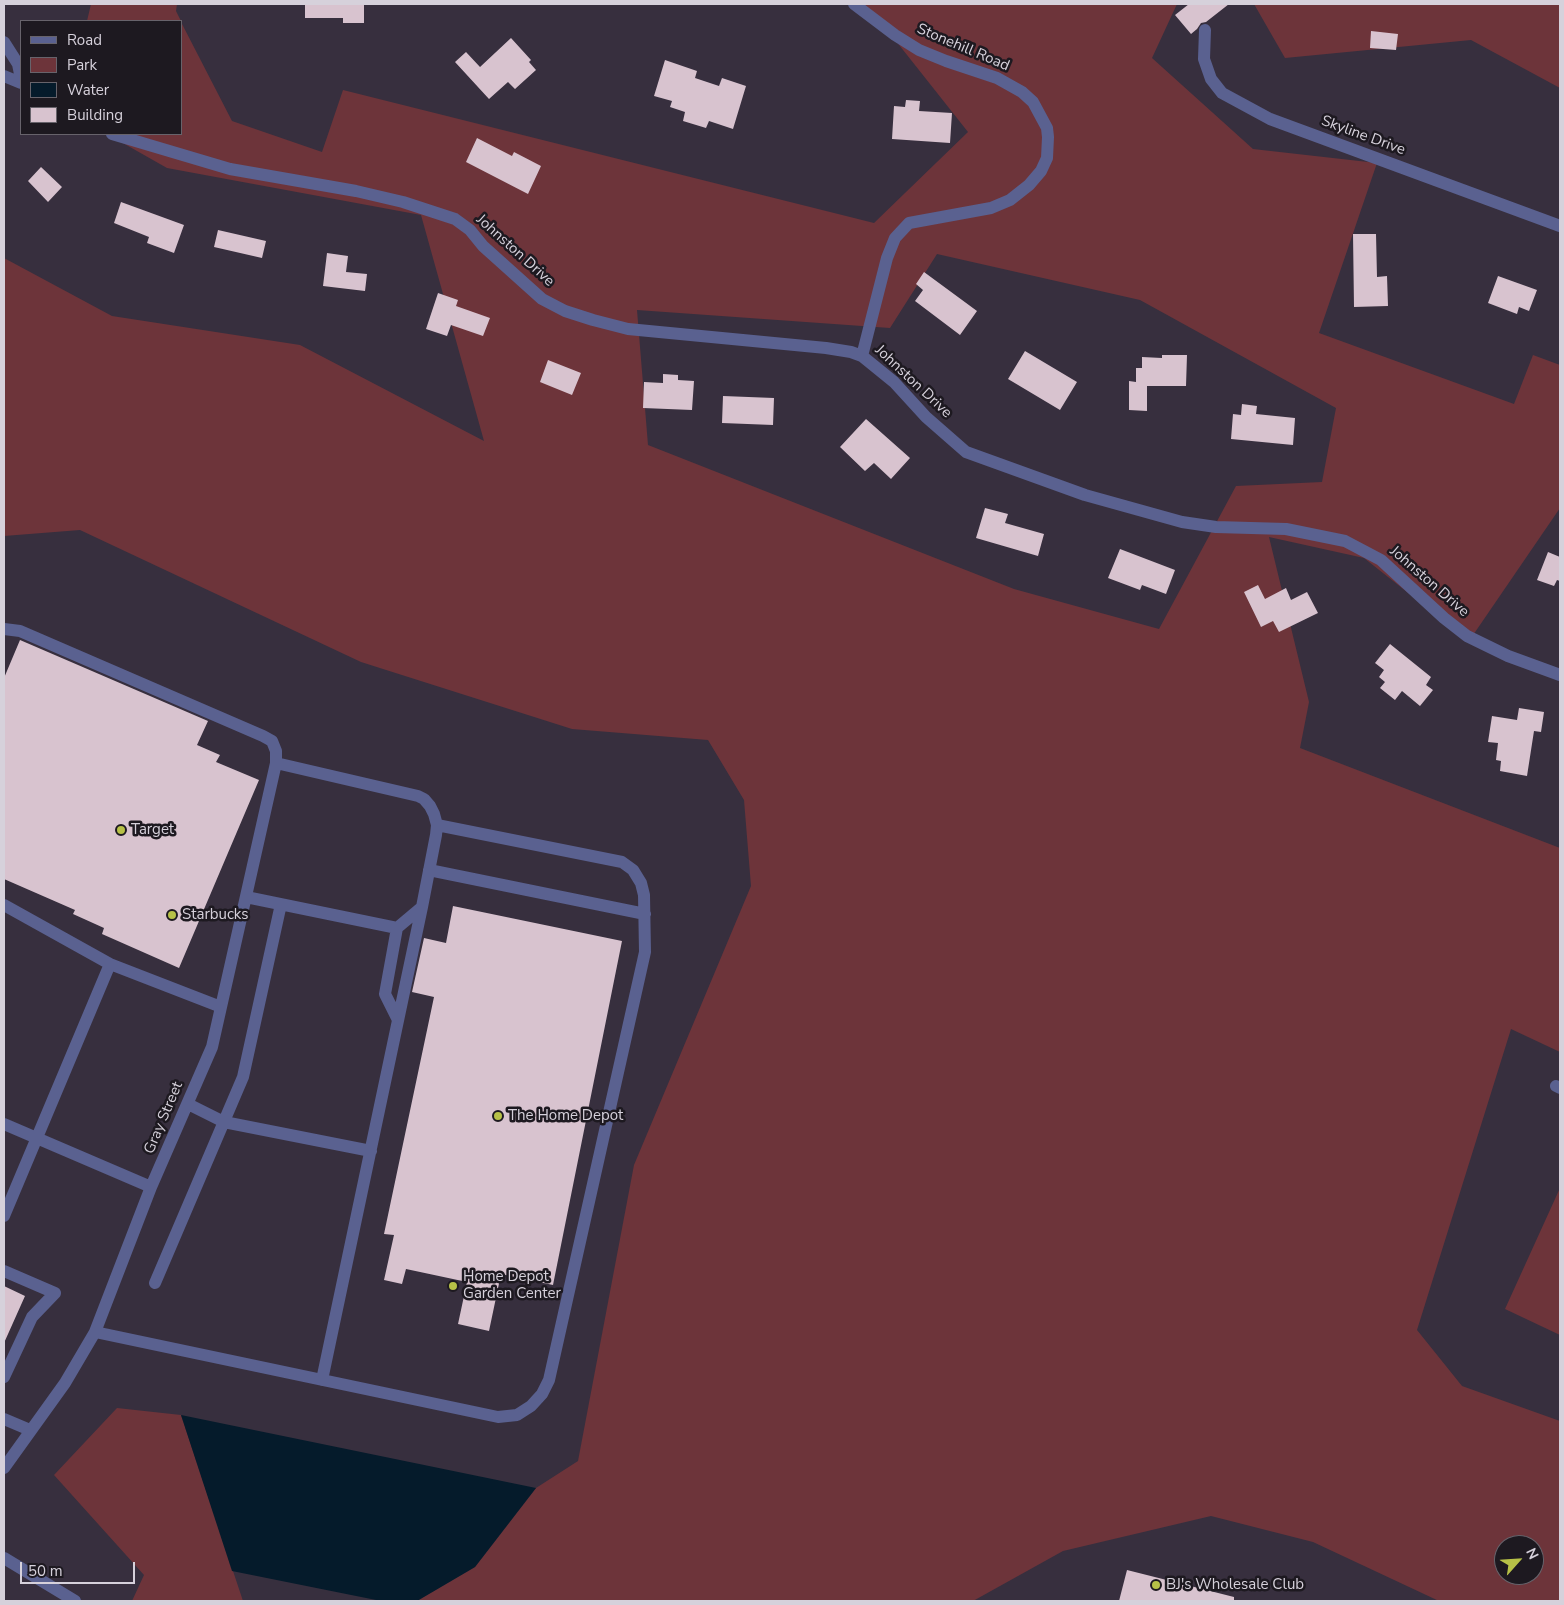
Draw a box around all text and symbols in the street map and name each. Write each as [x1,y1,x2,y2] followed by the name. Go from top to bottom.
[20,20,182,135] legend
[914,20,1012,76] street label: Stonehill Road
[67,30,102,50] text: Road
[67,55,97,75] text: Park
[67,80,109,100] text: Water
[67,105,123,125] text: Building
[1319,112,1407,160] street label: Skyline Drive
[472,211,558,291] street label: Johnston Drive
[871,342,955,422] street label: Johnston Drive
[1386,543,1472,621] street label: Johnston Drive
[131,821,174,839] place label: Target
[115,824,127,836] marker: Target
[182,906,248,924] place label: Starbucks
[166,909,178,921] marker: Starbucks
[141,1079,187,1157] street label: Gray Street
[508,1107,623,1125] place label: The Home Depot
[492,1110,504,1122] marker: The Home Depot
[463,1268,561,1303] place label: Home Depot Garden Center
[447,1280,459,1292] marker: Home Depot Garden Center
[1494,1535,1544,1585] north arrow
[1521,1545,1543,1563] text: N
[22,1552,138,1584] scale bar
[28,1561,63,1581] text: 50 m
[1166,1576,1304,1594] place label: BJ's Wholesale Club
[1150,1579,1162,1591] marker: BJ's Wholesale Club

